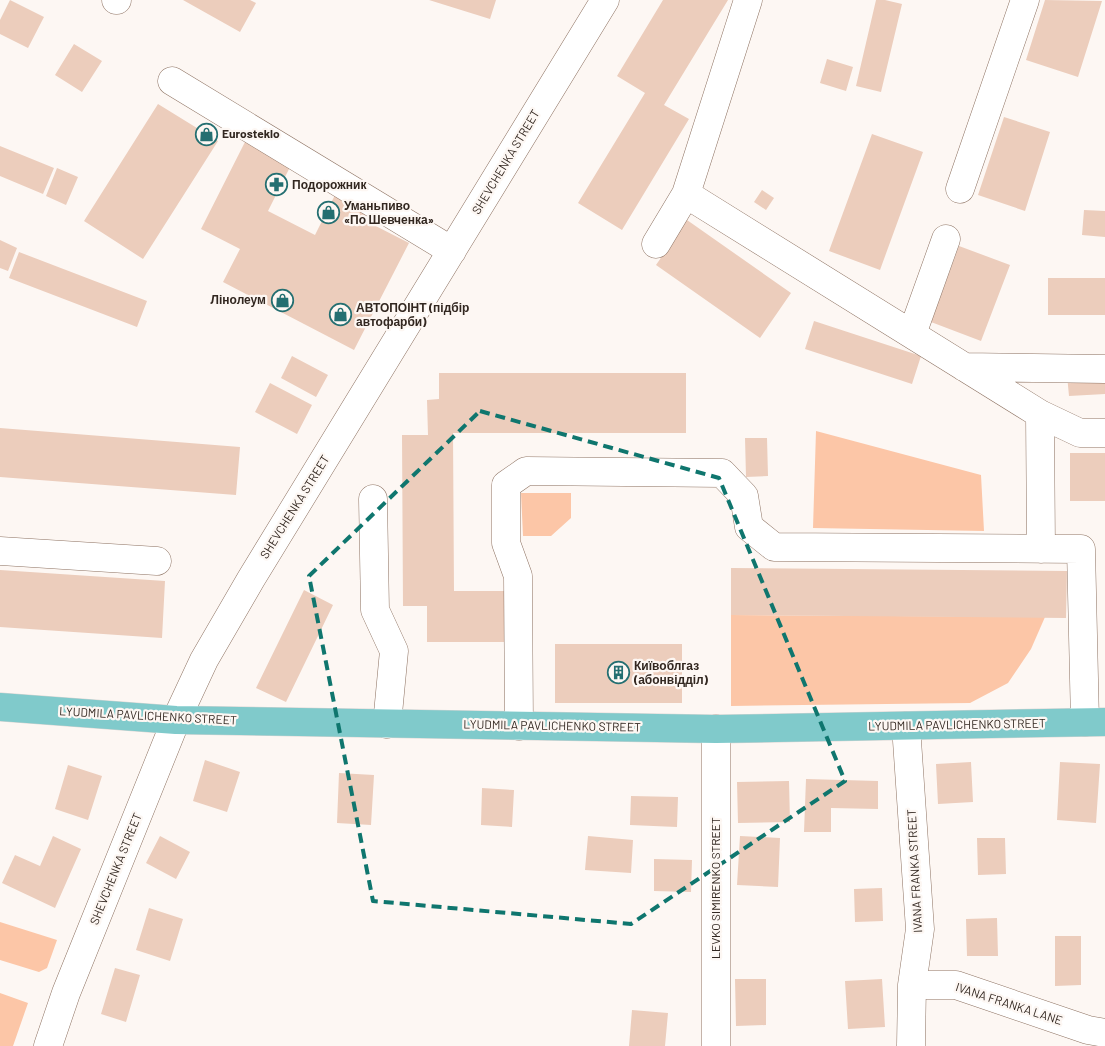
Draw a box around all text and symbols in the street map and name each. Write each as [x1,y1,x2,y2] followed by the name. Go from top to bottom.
[468,107,542,216] street label: SHEVCHENKA STREET
[194,122,218,146] shop icon: Eurosteklo
[222,126,280,140] place label: Eurosteklo
[264,173,288,197] pharmacy icon: Подорожник
[292,177,367,192] place label: Подорожник
[344,198,434,226] place label: Уманьпиво «По Шевченка»
[316,201,340,225] shop icon: Уманьпиво «По Шевченка»
[270,288,294,312] shop icon: Лінолеум
[211,292,266,307] place label: Лінолеум
[356,300,469,329] place label: АВТОПОІНТ (підбір автофарби)
[328,303,352,327] shop icon: АВТОПОІНТ (підбір автофарби)
[257,452,332,561] street label: SHEVCHENKA STREET
[633,658,709,687] place label: Київоблгаз (абонвідділ)
[606,661,630,685] building icon: Київоблгаз (абонвідділ)
[59,703,237,727] street label: LYUDMILA PAVLICHENKO STREET
[868,715,1046,733] street label: LYUDMILA PAVLICHENKO STREET
[463,716,641,734] street label: LYUDMILA PAVLICHENKO STREET
[904,809,924,933] street label: IVANA FRANKA STREET
[86,811,144,927] street label: SHEVCHENKA STREET
[708,817,722,959] street label: LEVKO SIMIRENKO STREET
[954,979,1064,1027] street label: IVANA FRANKA LANE

